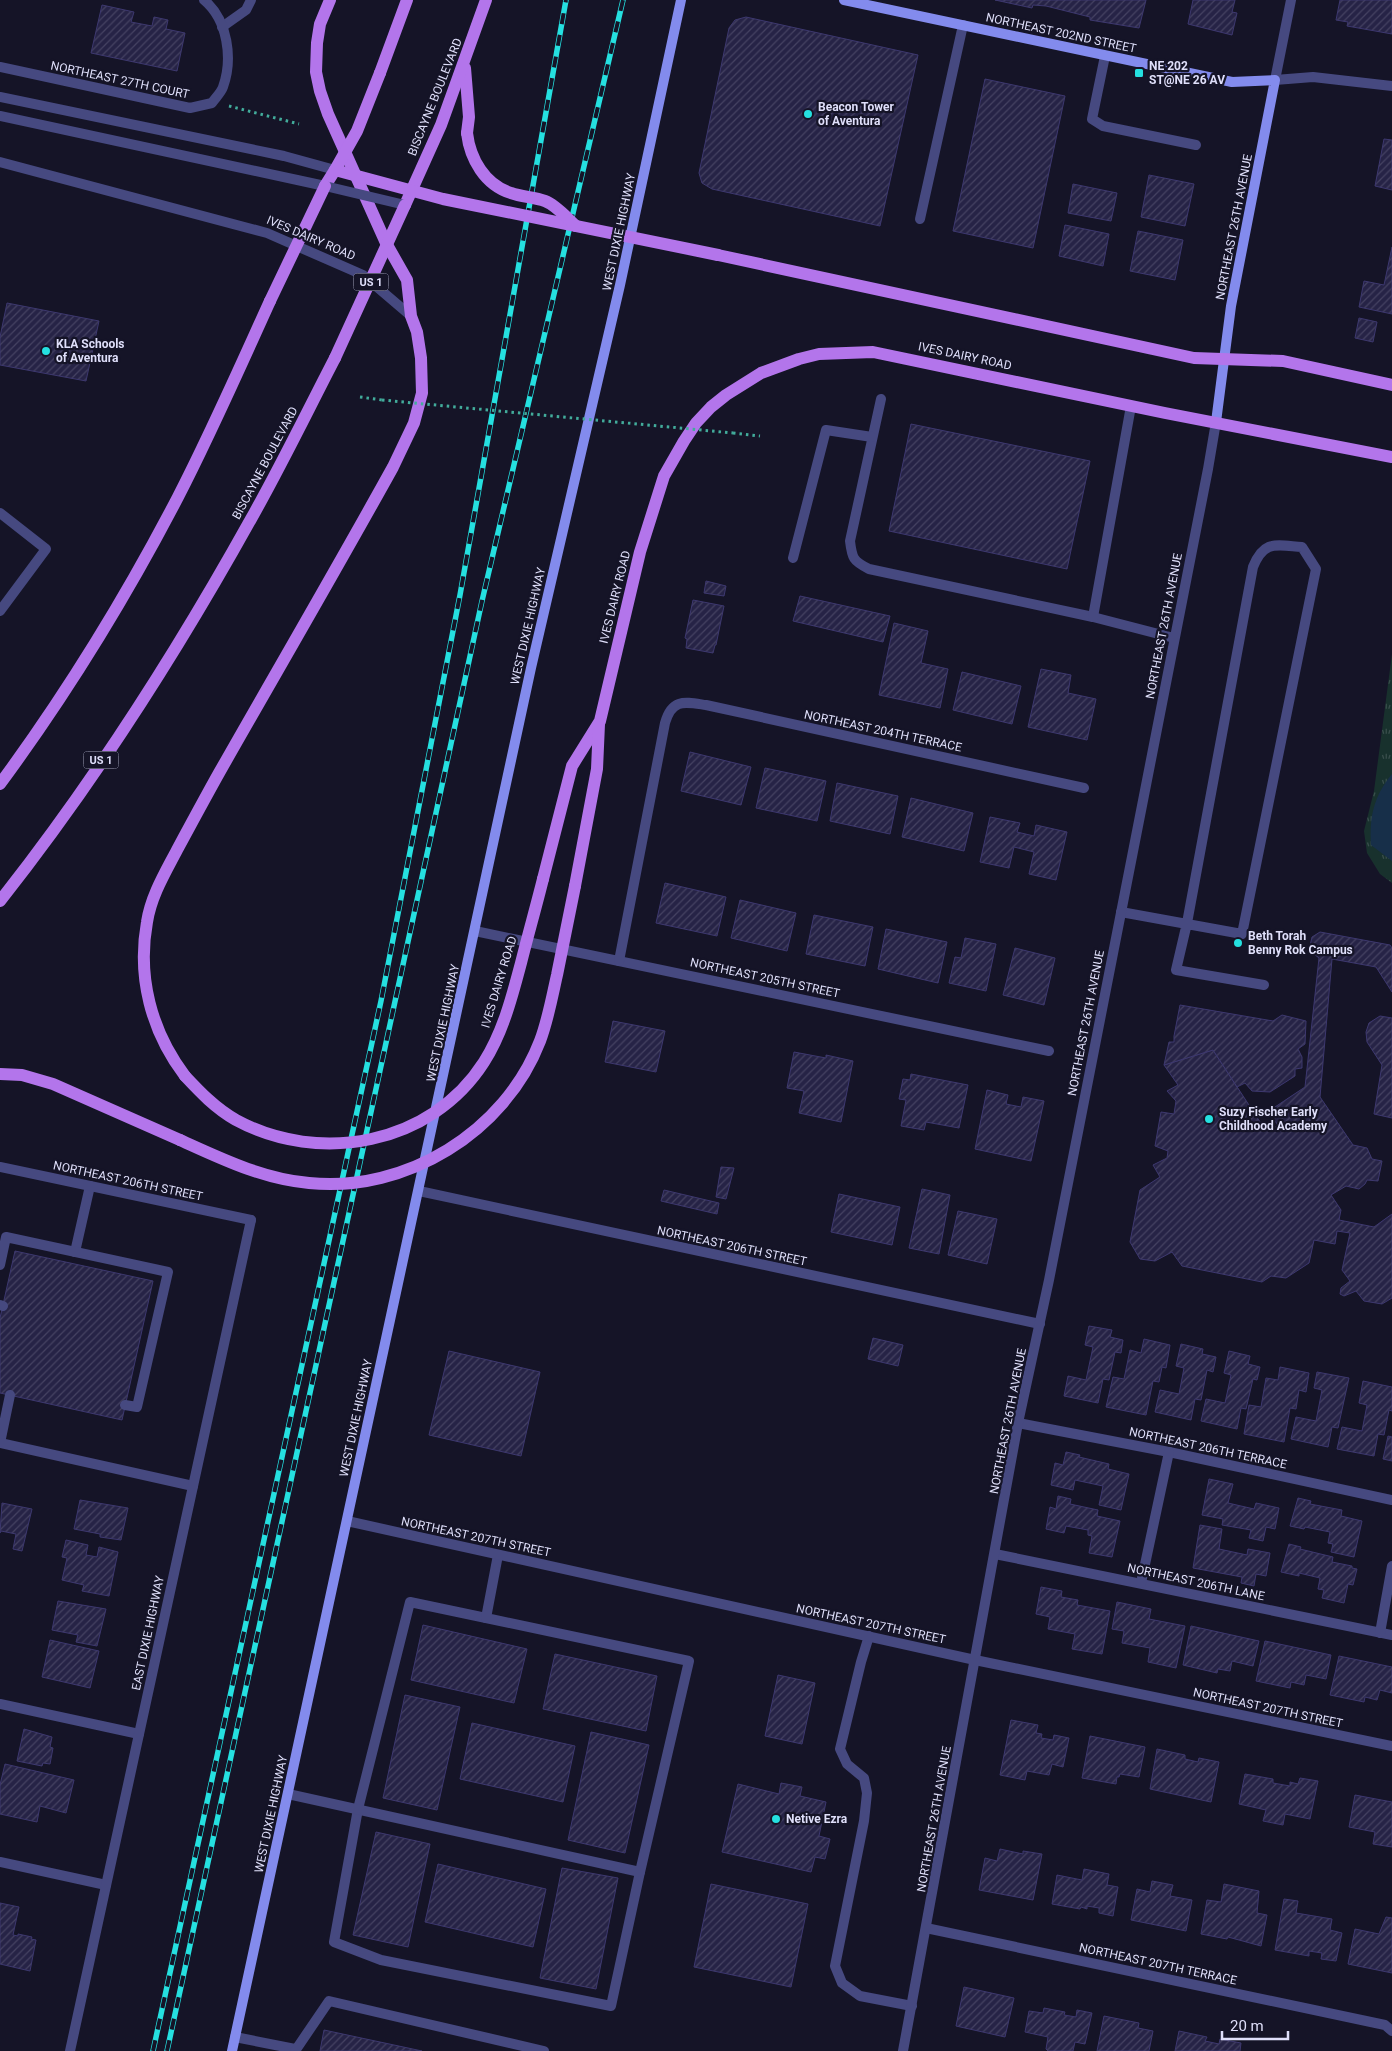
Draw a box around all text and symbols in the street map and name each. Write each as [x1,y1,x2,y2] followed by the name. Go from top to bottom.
[985,10,1137,56] street label: NORTHEAST 202ND STREET
[405,36,465,158] street label: BISCAYNE BOULEVARD
[49,58,191,102] street label: NORTHEAST 27TH COURT
[1149,59,1225,87] place label: NE 202 ST@NE 26 AV
[1133,67,1145,79] marker: NE 202 ST@NE 26 AV
[818,100,894,128] place label: Beacon Tower of Aventura
[802,108,814,120] marker: Beacon Tower of Aventura
[1213,153,1255,301] street label: NORTHEAST 26TH AVENUE
[600,171,638,292] street label: WEST DIXIE HIGHWAY
[264,213,358,263] street label: IVES DAIRY ROAD
[354,274,388,290] road number: US 1
[56,337,125,365] place label: KLA Schools of Aventura
[917,339,1013,373] street label: IVES DAIRY ROAD
[40,345,52,357] marker: KLA Schools of Aventura
[229,404,301,522] street label: BISCAYNE BOULEVARD
[597,549,633,645] street label: IVES DAIRY ROAD
[1143,552,1185,700] street label: NORTHEAST 26TH AVENUE
[508,565,548,686] street label: WEST DIXIE HIGHWAY
[803,707,963,755] street label: NORTHEAST 204TH TERRACE
[84,752,118,768] road number: US 1
[1248,929,1353,957] place label: Beth Torah Benny Rok Campus
[478,934,520,1030] street label: IVES DAIRY ROAD
[1232,937,1244,949] marker: Beth Torah Benny Rok Campus
[1065,949,1107,1097] street label: NORTHEAST 26TH AVENUE
[689,955,841,1001] street label: NORTHEAST 205TH STREET
[424,962,462,1083] street label: WEST DIXIE HIGHWAY
[1219,1105,1328,1133] place label: Suzy Fischer Early Childhood Academy
[1203,1113,1215,1125] marker: Suzy Fischer Early Childhood Academy
[52,1158,204,1204] street label: NORTHEAST 206TH STREET
[656,1223,808,1269] street label: NORTHEAST 206TH STREET
[987,1347,1029,1495] street label: NORTHEAST 26TH AVENUE
[337,1357,375,1478] street label: WEST DIXIE HIGHWAY
[1128,1424,1288,1472] street label: NORTHEAST 206TH TERRACE
[400,1514,552,1560] street label: NORTHEAST 207TH STREET
[1126,1561,1266,1603] street label: NORTHEAST 206TH LANE
[129,1574,167,1692] street label: EAST DIXIE HIGHWAY
[795,1601,947,1647] street label: NORTHEAST 207TH STREET
[1192,1685,1344,1731] street label: NORTHEAST 207TH STREET
[914,1745,954,1893] street label: NORTHEAST 26TH AVENUE
[252,1753,290,1874] street label: WEST DIXIE HIGHWAY
[786,1812,848,1826] place label: Netive Ezra
[770,1813,782,1825] marker: Netive Ezra
[1078,1940,1238,1988] street label: NORTHEAST 207TH TERRACE
[1222,2008,1288,2040] scale bar
[1230,2017,1264,2035] text: 20 m

